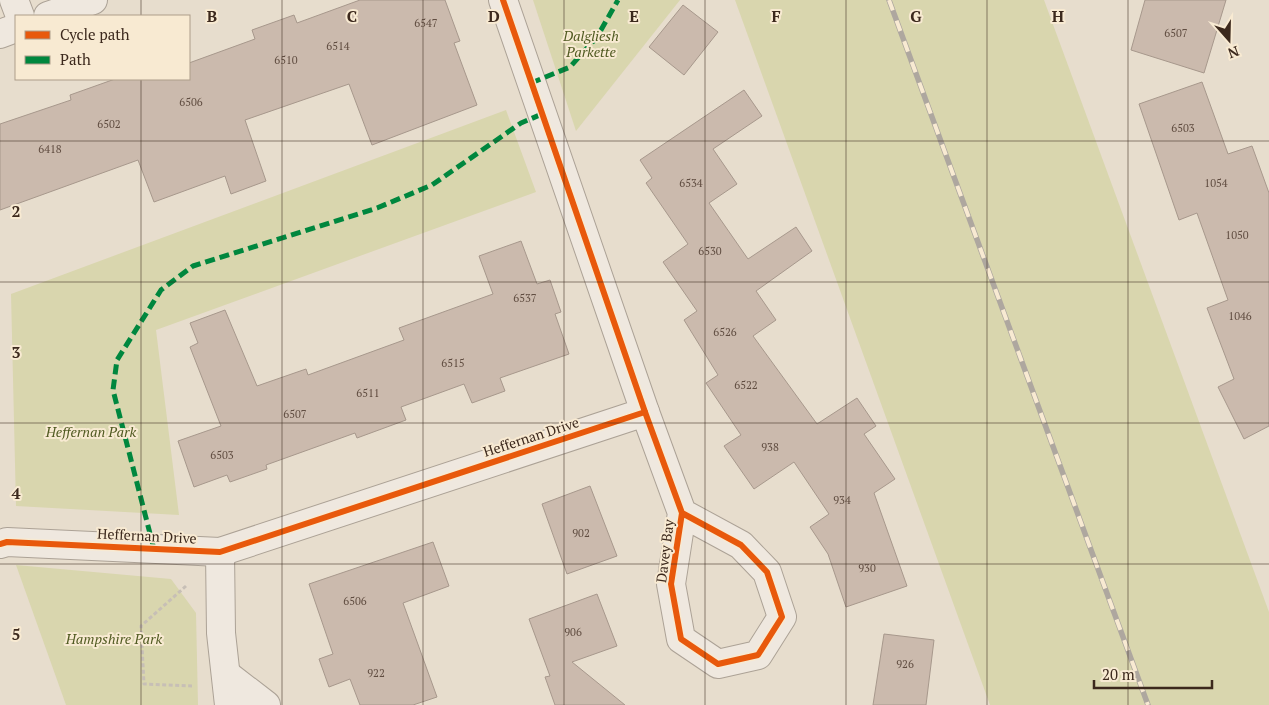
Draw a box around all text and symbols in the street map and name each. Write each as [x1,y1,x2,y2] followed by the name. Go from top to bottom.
[207,5,217,27] text: B
[347,5,357,27] text: C
[488,5,500,27] text: D
[629,5,639,27] text: E
[771,5,781,27] text: F
[910,5,922,27] text: G
[1052,5,1064,27] text: H
[15,15,190,80] legend
[1204,15,1254,65] north arrow
[414,16,438,30] house number: 6547
[60,24,130,44] text: Cycle path
[562,26,619,61] park label: Dalgliesh Parkette
[1164,26,1188,40] house number: 6507
[326,39,350,53] house number: 6514
[1225,42,1242,64] text: N
[60,49,91,69] text: Path
[274,53,298,67] house number: 6510
[179,95,203,109] house number: 6506
[97,117,121,131] house number: 6502
[1171,121,1195,135] house number: 6503
[38,142,62,156] house number: 6418
[679,176,703,190] house number: 6534
[1204,176,1228,190] house number: 1054
[11,200,21,222] text: 2
[1225,228,1249,242] house number: 1050
[698,244,722,258] house number: 6530
[513,291,537,305] house number: 6537
[1228,309,1252,323] house number: 1046
[713,325,737,339] house number: 6526
[11,341,21,363] text: 3
[441,356,465,370] house number: 6515
[734,378,758,392] house number: 6522
[356,386,380,400] house number: 6511
[283,407,307,421] house number: 6507
[481,412,581,461] street label: Heffernan Drive
[45,422,136,441] park label: Heffernan Park
[761,440,779,454] house number: 938
[210,448,234,462] house number: 6503
[11,482,21,504] text: 4
[833,493,851,507] house number: 934
[651,517,678,584] street label: Davey Bay
[97,523,197,548] street label: Heffernan Drive
[572,526,590,540] house number: 902
[858,561,876,575] house number: 930
[343,594,367,608] house number: 6506
[11,623,21,645] text: 5
[564,625,582,639] house number: 906
[65,629,162,648] park label: Hampshire Park
[896,657,914,671] house number: 926
[1094,658,1212,690] scale bar
[1102,664,1135,684] text: 20 m
[367,666,385,680] house number: 922

